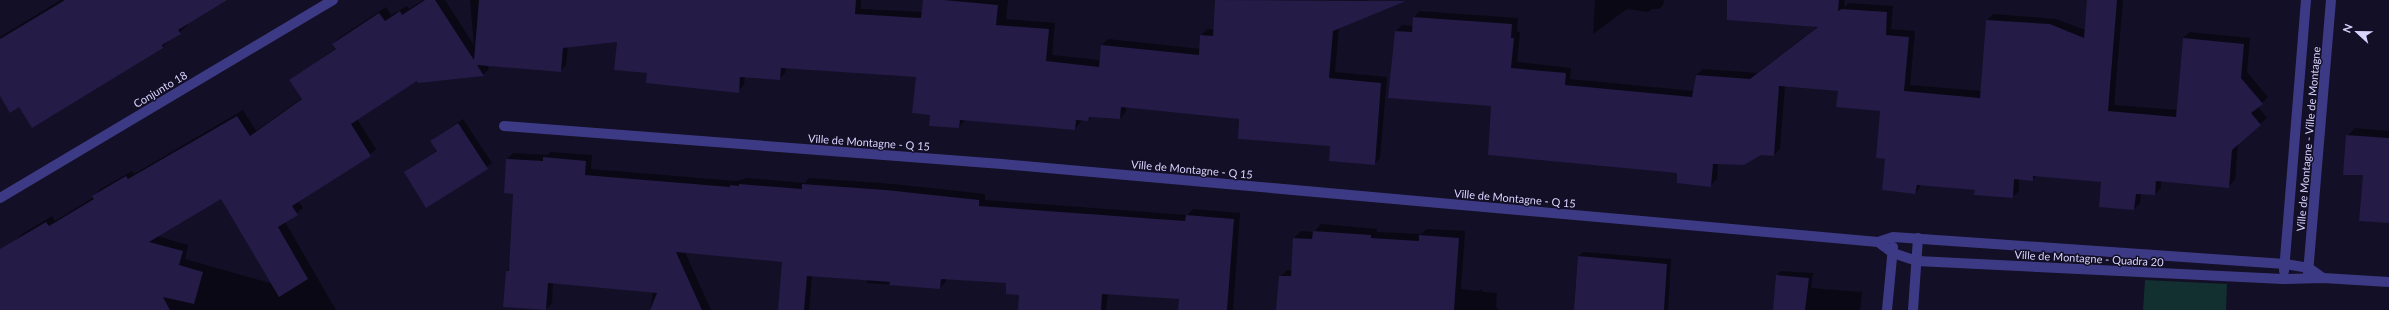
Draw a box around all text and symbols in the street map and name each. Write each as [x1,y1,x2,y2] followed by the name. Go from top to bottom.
[2337,12,2377,52] north arrow
[2340,22,2355,34] text: N
[2293,46,2323,232] street label: Ville de Montagne - Ville de Montagne
[131,68,189,110] street label: Conjunto 18
[808,131,930,153] street label: Ville de Montagne - Q 15
[1131,157,1253,181] street label: Ville de Montagne - Q 15
[1454,186,1576,210] street label: Ville de Montagne - Q 15
[2014,248,2164,268] street label: Ville de Montagne - Quadra 20

